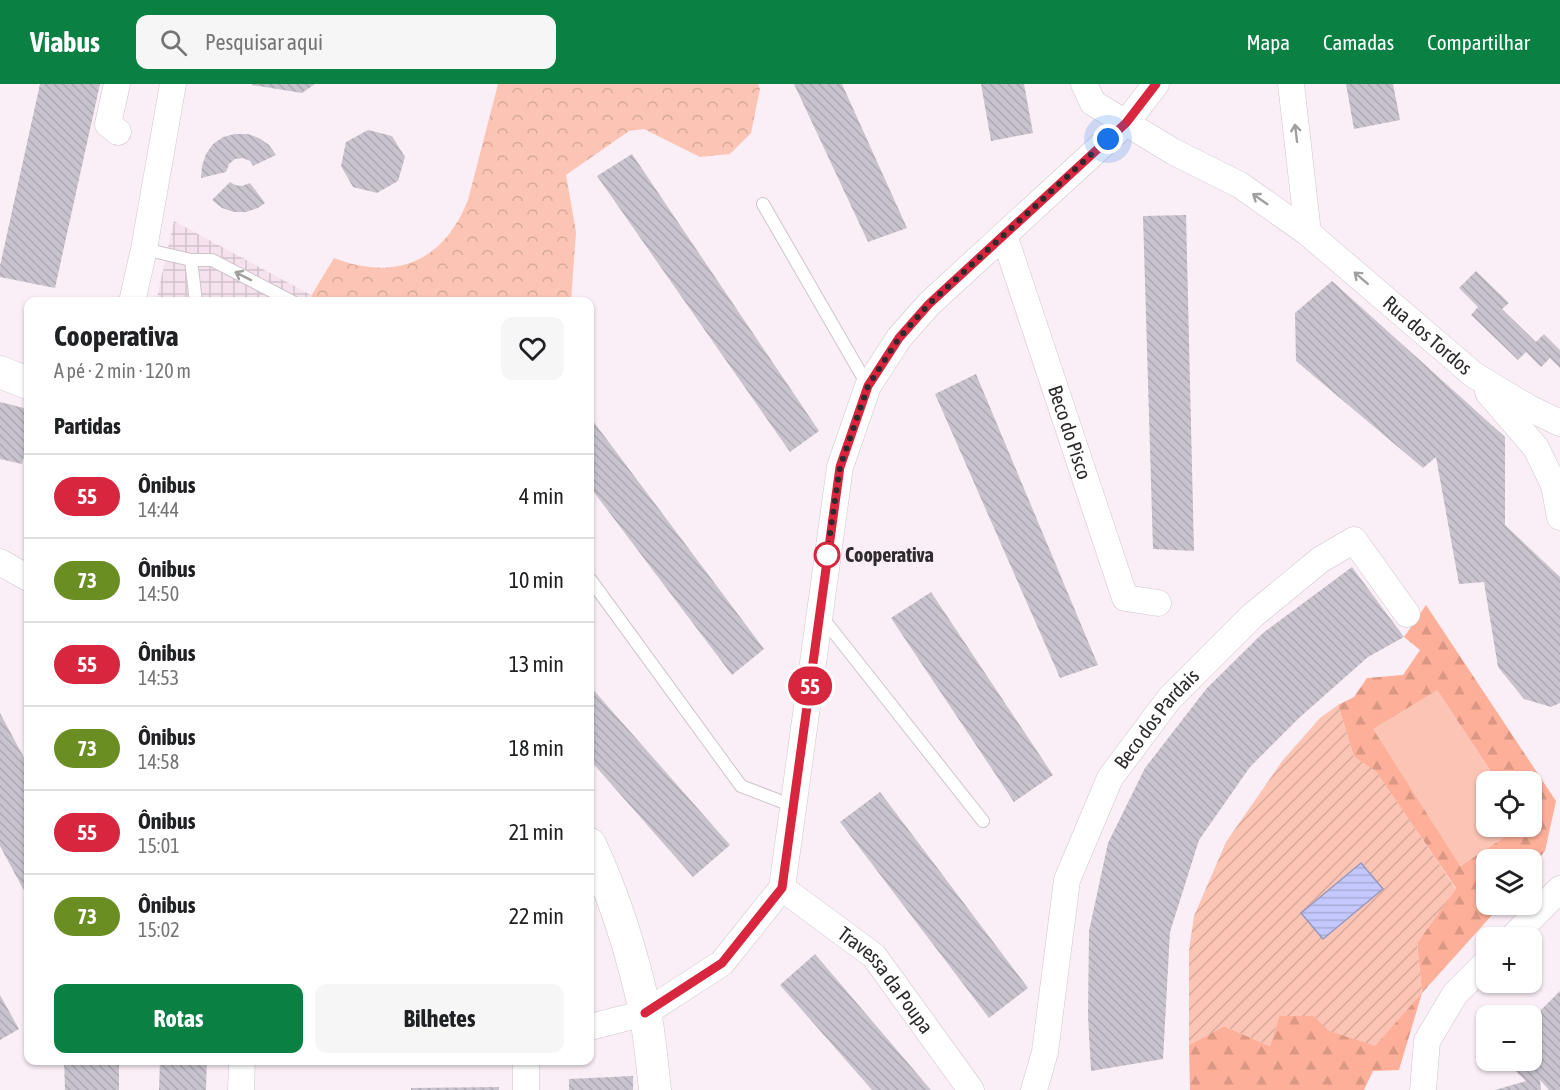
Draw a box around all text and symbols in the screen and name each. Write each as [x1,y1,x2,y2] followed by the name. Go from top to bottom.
[136,15,556,69] search box
[30,26,100,58] text: Viabus
[157,26,190,59] icon: search
[205,29,323,55] text: Pesquisar aqui
[1246,30,1290,54] text: Mapa
[1323,30,1394,54] text: Camadas
[1427,30,1530,54] text: Compartilhar
[1290,123,1301,143] one-way arrow
[1093,124,1123,154] your location
[1252,193,1268,205] one-way arrow
[235,270,252,282] one-way arrow
[1354,271,1369,285] one-way arrow
[1379,291,1477,379] street label: Rua dos Tordos
[501,317,564,380] button: heart
[54,320,178,352] text: Cooperativa
[54,359,191,382] text: A pé · 2 min · 120 m
[1044,382,1097,482] street label: Beco do Pisco
[54,413,121,439] text: Partidas
[138,472,195,498] text: Ônibus
[519,483,564,509] text: 4 min
[77,484,97,508] text: 55
[138,498,179,521] text: 14:44
[814,542,840,568] marker: Cooperativa
[845,543,934,566] place label: Cooperativa
[138,556,195,582] text: Ônibus
[509,567,564,593] text: 10 min
[77,568,97,592] text: 73
[138,582,179,605] text: 14:50
[138,640,195,666] text: Ônibus
[509,651,564,677] text: 13 min
[77,652,97,676] text: 55
[1109,664,1203,773] street label: Beco dos Pardais
[138,666,179,689] text: 14:53
[783,666,837,706] line badge: 55
[800,674,820,698] text: 55
[138,724,195,750] text: Ônibus
[509,735,564,761] text: 18 min
[77,736,97,760] text: 73
[138,750,179,773] text: 14:58
[1476,771,1542,1071] map controls
[1476,771,1542,837] button: locate
[138,808,195,834] text: Ônibus
[509,819,564,845] text: 21 min
[77,820,97,844] text: 55
[138,834,180,857] text: 15:01
[1476,849,1542,915] button: layers
[138,892,195,918] text: Ônibus
[509,903,564,929] text: 22 min
[77,904,97,928] text: 73
[138,918,180,941] text: 15:02
[834,922,938,1038] street label: Travessa da Poupa
[1476,927,1542,993] button: +
[54,984,303,1053] button: Rotas
[315,984,564,1053] button: Bilhetes
[1476,1005,1542,1071] button: −

